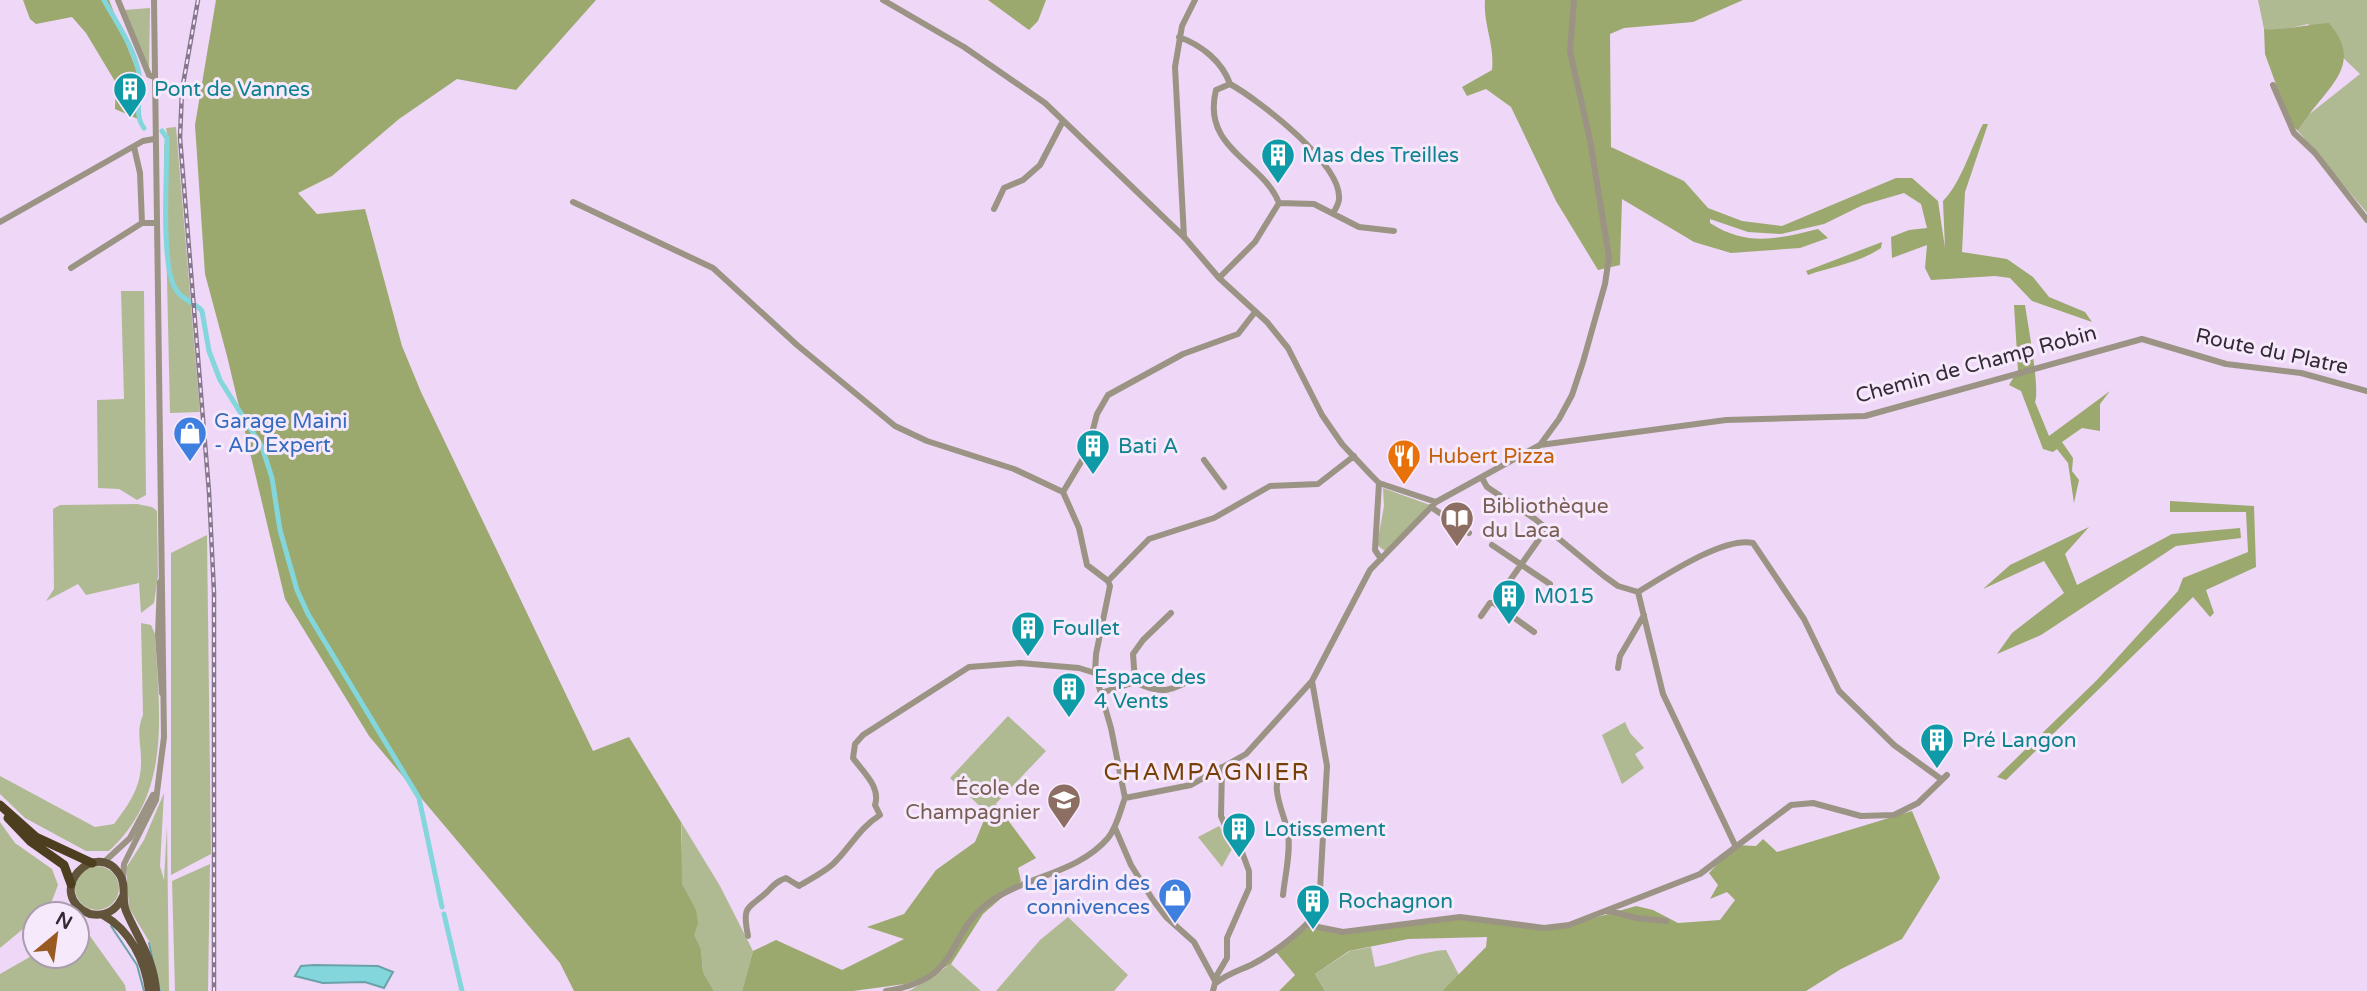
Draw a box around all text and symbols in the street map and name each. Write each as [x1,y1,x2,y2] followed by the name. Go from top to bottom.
[111,70,149,119] building icon: Pont de Vannes
[154,77,310,102] place label: Pont de Vannes
[1259,136,1297,185] building icon: Mas des Treilles
[1302,143,1459,168] place label: Mas des Treilles
[1853,320,2100,409] street label: Chemin de Champ Robin
[2193,323,2351,380] street label: Route du Platre
[214,409,347,458] place label: Garage Maini - AD Expert
[171,414,209,463] shop icon: Garage Maini - AD Expert
[1074,427,1112,476] building icon: Bati A
[1118,434,1178,459] place label: Bati A
[1385,437,1423,486] restaurant icon: Hubert Pizza
[1428,444,1555,469] place label: Hubert Pizza
[1482,494,1609,543] place label: Bibliothèque du Laca
[1438,499,1476,548] library icon: Bibliothèque du Laca
[1490,577,1528,626] building icon: M015
[1534,584,1594,609] place label: M015
[1009,609,1047,658] building icon: Foullet
[1052,616,1120,641] place label: Foullet
[1094,665,1206,714] place label: Espace des 4 Vents
[1050,670,1088,719] building icon: Espace des 4 Vents
[1918,721,1956,770] building icon: Pré Langon
[1962,728,2077,753] place label: Pré Langon
[1103,758,1311,787] district label: CHAMPAGNIER
[905,776,1040,825] place label: École de Champagnier
[1045,781,1083,830] school or university icon: École de Champagnier
[1220,810,1258,859] building icon: Lotissement
[1264,817,1386,842] place label: Lotissement
[1024,871,1150,920] place label: Le jardin des connivences
[1156,876,1194,925] shop icon: Le jardin des connivences
[1294,882,1332,931] building icon: Rochagnon
[1338,889,1453,914] place label: Rochagnon
[21,900,91,970] north arrow
[52,908,76,934] text: N

